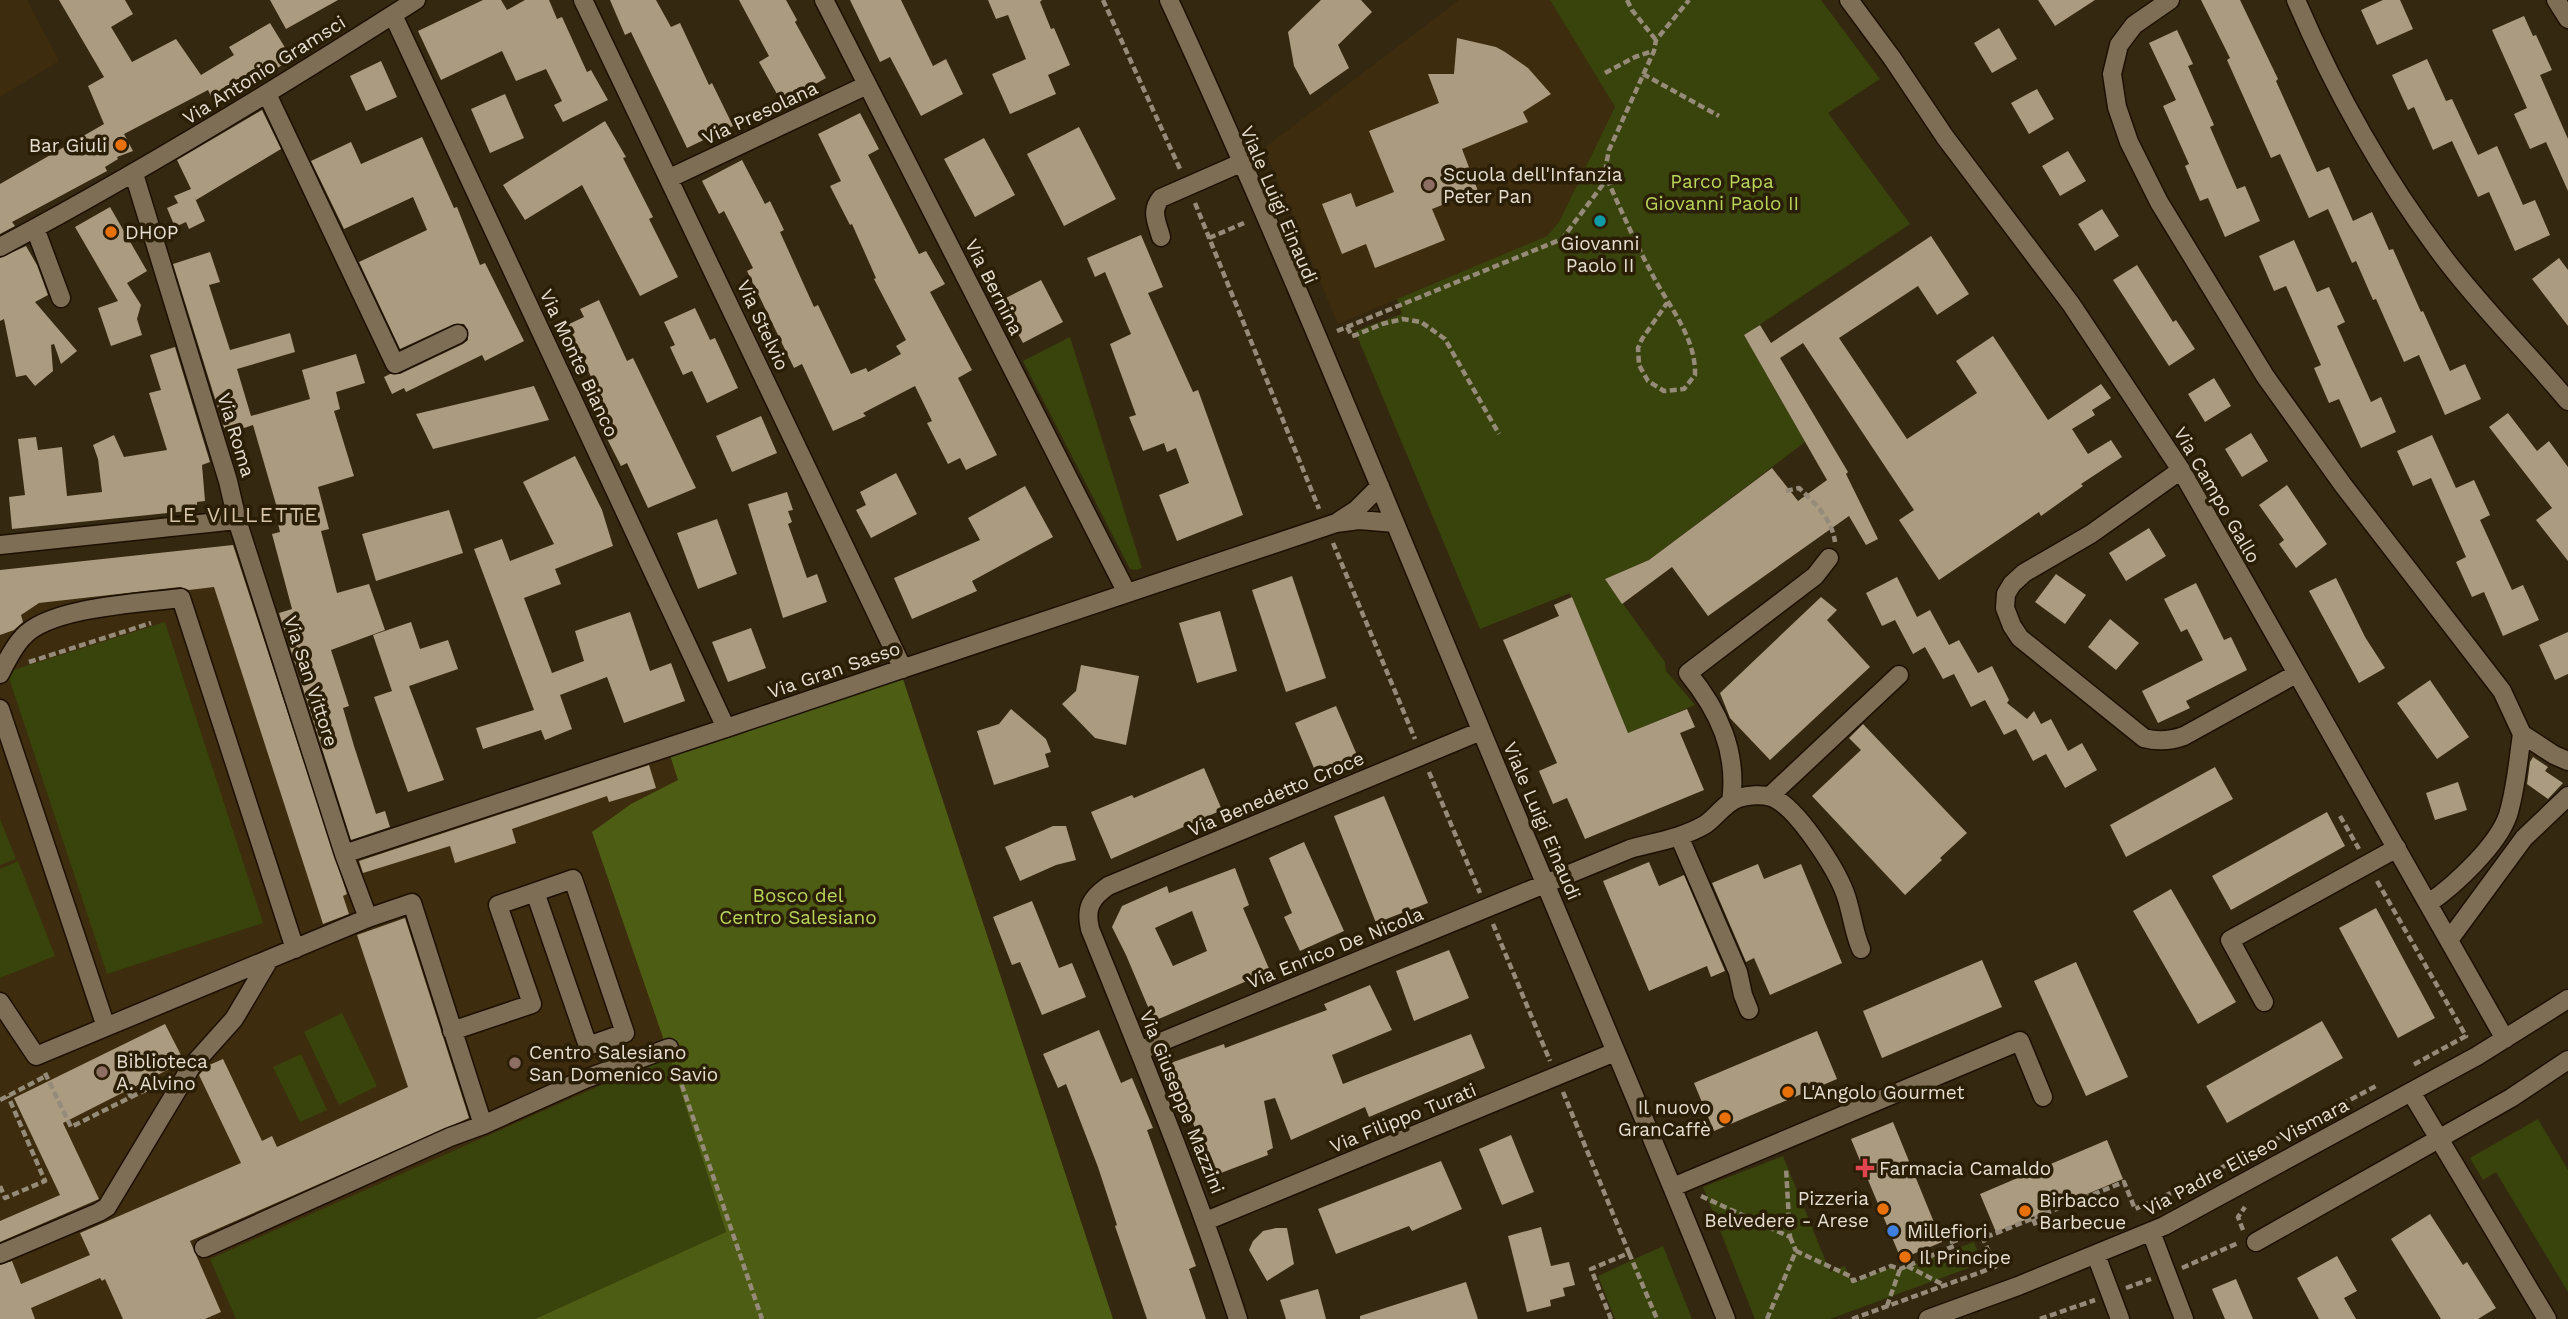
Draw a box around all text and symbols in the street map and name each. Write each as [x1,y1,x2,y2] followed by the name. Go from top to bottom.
[178,11,350,129] street label: Via Antonio Gramsci
[699,76,822,150] street label: Via Presolana
[1235,123,1323,287] street label: Viale Luigi Einaudi
[29,134,107,157] place label: Bar Giuli
[113,137,129,153] marker: Bar Giuli
[1443,163,1623,208] place label: Scuola dell'Infanzia Peter Pan
[1645,170,1799,215] park label: Parco Papa Giovanni Paolo II
[1421,177,1437,193] marker: Scuola dell'Infanzia Peter Pan
[1592,213,1608,229] marker: Giovanni Paolo II
[125,221,178,244] place label: DHOP
[103,224,119,240] marker: DHOP
[1560,232,1640,277] place label: Giovanni Paolo II
[960,235,1028,339] street label: Via Bernina
[732,276,794,374] street label: Via Stelvio
[535,285,623,441] street label: Via Monte Bianco
[212,390,260,480] street label: Via Roma
[2169,423,2265,567] street label: Via Campo Gallo
[168,502,320,527] district label: LE VILLETTE
[279,613,343,749] street label: Via San Vittore
[765,637,903,703] street label: Via Gran Sasso
[1498,739,1586,903] street label: Viale Luigi Einaudi
[1185,747,1367,841] street label: Via Benedetto Croce
[719,884,877,929] park label: Bosco del Centro Salesiano
[1243,902,1427,994] street label: Via Enrico De Nicola
[1135,1007,1229,1197] street label: Via Giuseppe Mazzini
[529,1041,718,1086] place label: Centro Salesiano San Domenico Savio
[116,1050,208,1095] place label: Biblioteca A. Alvino
[507,1055,523,1071] marker: Centro Salesiano San Domenico Savio
[94,1064,110,1080] marker: Biblioteca A. Alvino
[1327,1078,1479,1158] street label: Via Filippo Turati
[1802,1081,1965,1104] place label: L'Angolo Gourmet
[1780,1084,1796,1100] marker: L'Angolo Gourmet
[2140,1093,2353,1221] street label: Via Padre Eliseo Vismara
[1618,1096,1711,1141] place label: Il nuovo GranCaffè
[1717,1110,1733,1126] marker: Il nuovo GranCaffè
[1879,1157,2051,1180] place label: Farmacia Camaldo
[1857,1160,1873,1176] marker: Farmacia Camaldo
[1704,1187,1869,1232] place label: Pizzeria Belvedere - Arese
[2039,1189,2126,1234] place label: Birbacco Barbecue
[1875,1201,1891,1217] marker: Pizzeria Belvedere - Arese
[2017,1203,2033,1219] marker: Birbacco Barbecue
[1907,1220,1988,1243] place label: Millefiori
[1885,1223,1901,1239] marker: Millefiori
[1919,1246,2011,1269] place label: Il Principe
[1897,1249,1913,1265] marker: Il Principe

